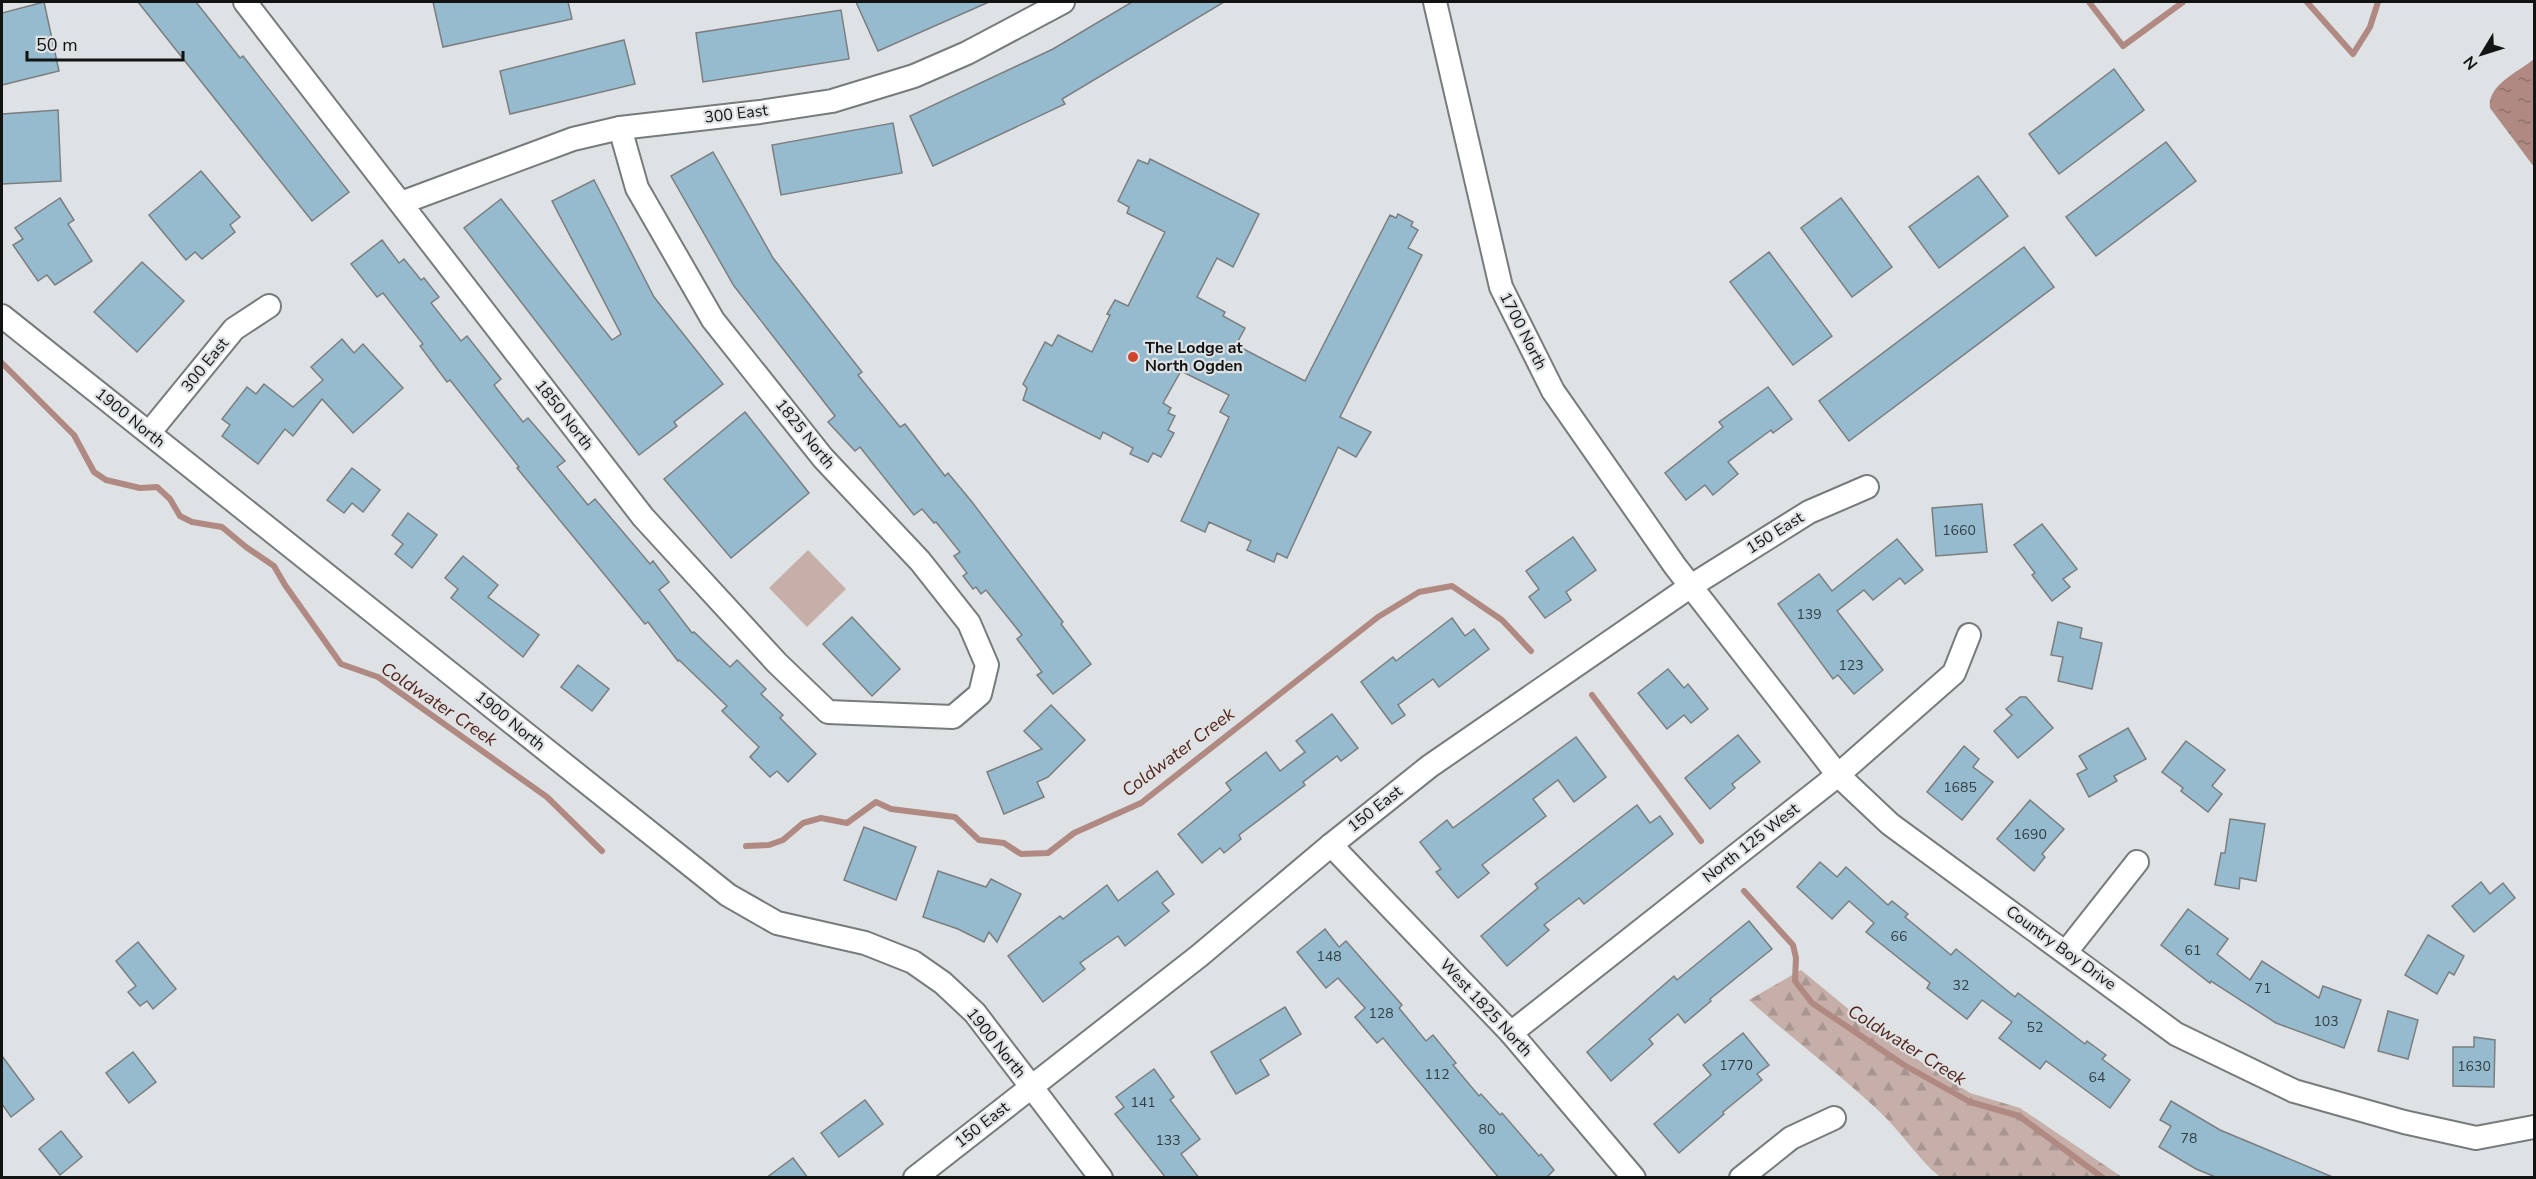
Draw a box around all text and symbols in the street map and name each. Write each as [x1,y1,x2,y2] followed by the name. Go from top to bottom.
[27,24,183,62] scale bar
[2452,24,2512,84] north arrow
[36,33,78,57] text: 50 m
[2459,51,2483,74] text: N
[703,99,769,129] street label: 300 East
[1494,289,1552,373] street label: 1700 North
[176,333,234,397] street label: 300 East
[1145,337,1243,377] place label: The Lodge at North Ogden
[1126,350,1140,364] marker: The Lodge at North Ogden
[529,375,599,455] street label: 1850 North
[90,383,170,453] street label: 1900 North
[770,394,840,474] street label: 1825 North
[1742,507,1808,559] street label: 150 East
[1942,521,1976,540] house number: 1660
[1796,605,1822,624] house number: 139
[376,656,503,752] water label: Coldwater Creek
[1838,656,1864,675] house number: 123
[470,686,550,756] street label: 1900 North
[1117,701,1240,802] water label: Coldwater Creek
[1943,778,1977,797] house number: 1685
[1343,780,1407,837] street label: 150 East
[1698,798,1804,888] street label: North 125 West
[2013,825,2047,844] house number: 1690
[2001,901,2121,995] street label: Country Boy Drive
[1891,927,1907,946] house number: 66
[2185,941,2201,960] house number: 61
[1316,947,1342,966] house number: 148
[1435,954,1537,1062] street label: West 1825 North
[1953,976,1969,995] house number: 32
[2255,979,2271,998] house number: 71
[1843,999,1972,1092] water label: Coldwater Creek
[961,1003,1031,1083] street label: 1900 North
[1368,1004,1394,1023] house number: 128
[2313,1012,2339,1031] house number: 103
[2027,1018,2043,1037] house number: 52
[1719,1056,1753,1075] house number: 1770
[2457,1057,2491,1076] house number: 1630
[1424,1065,1450,1084] house number: 112
[2089,1068,2105,1087] house number: 64
[1130,1093,1156,1112] house number: 141
[950,1096,1014,1153] street label: 150 East
[1479,1120,1495,1139] house number: 80
[2181,1129,2197,1148] house number: 78
[1155,1131,1181,1150] house number: 133

